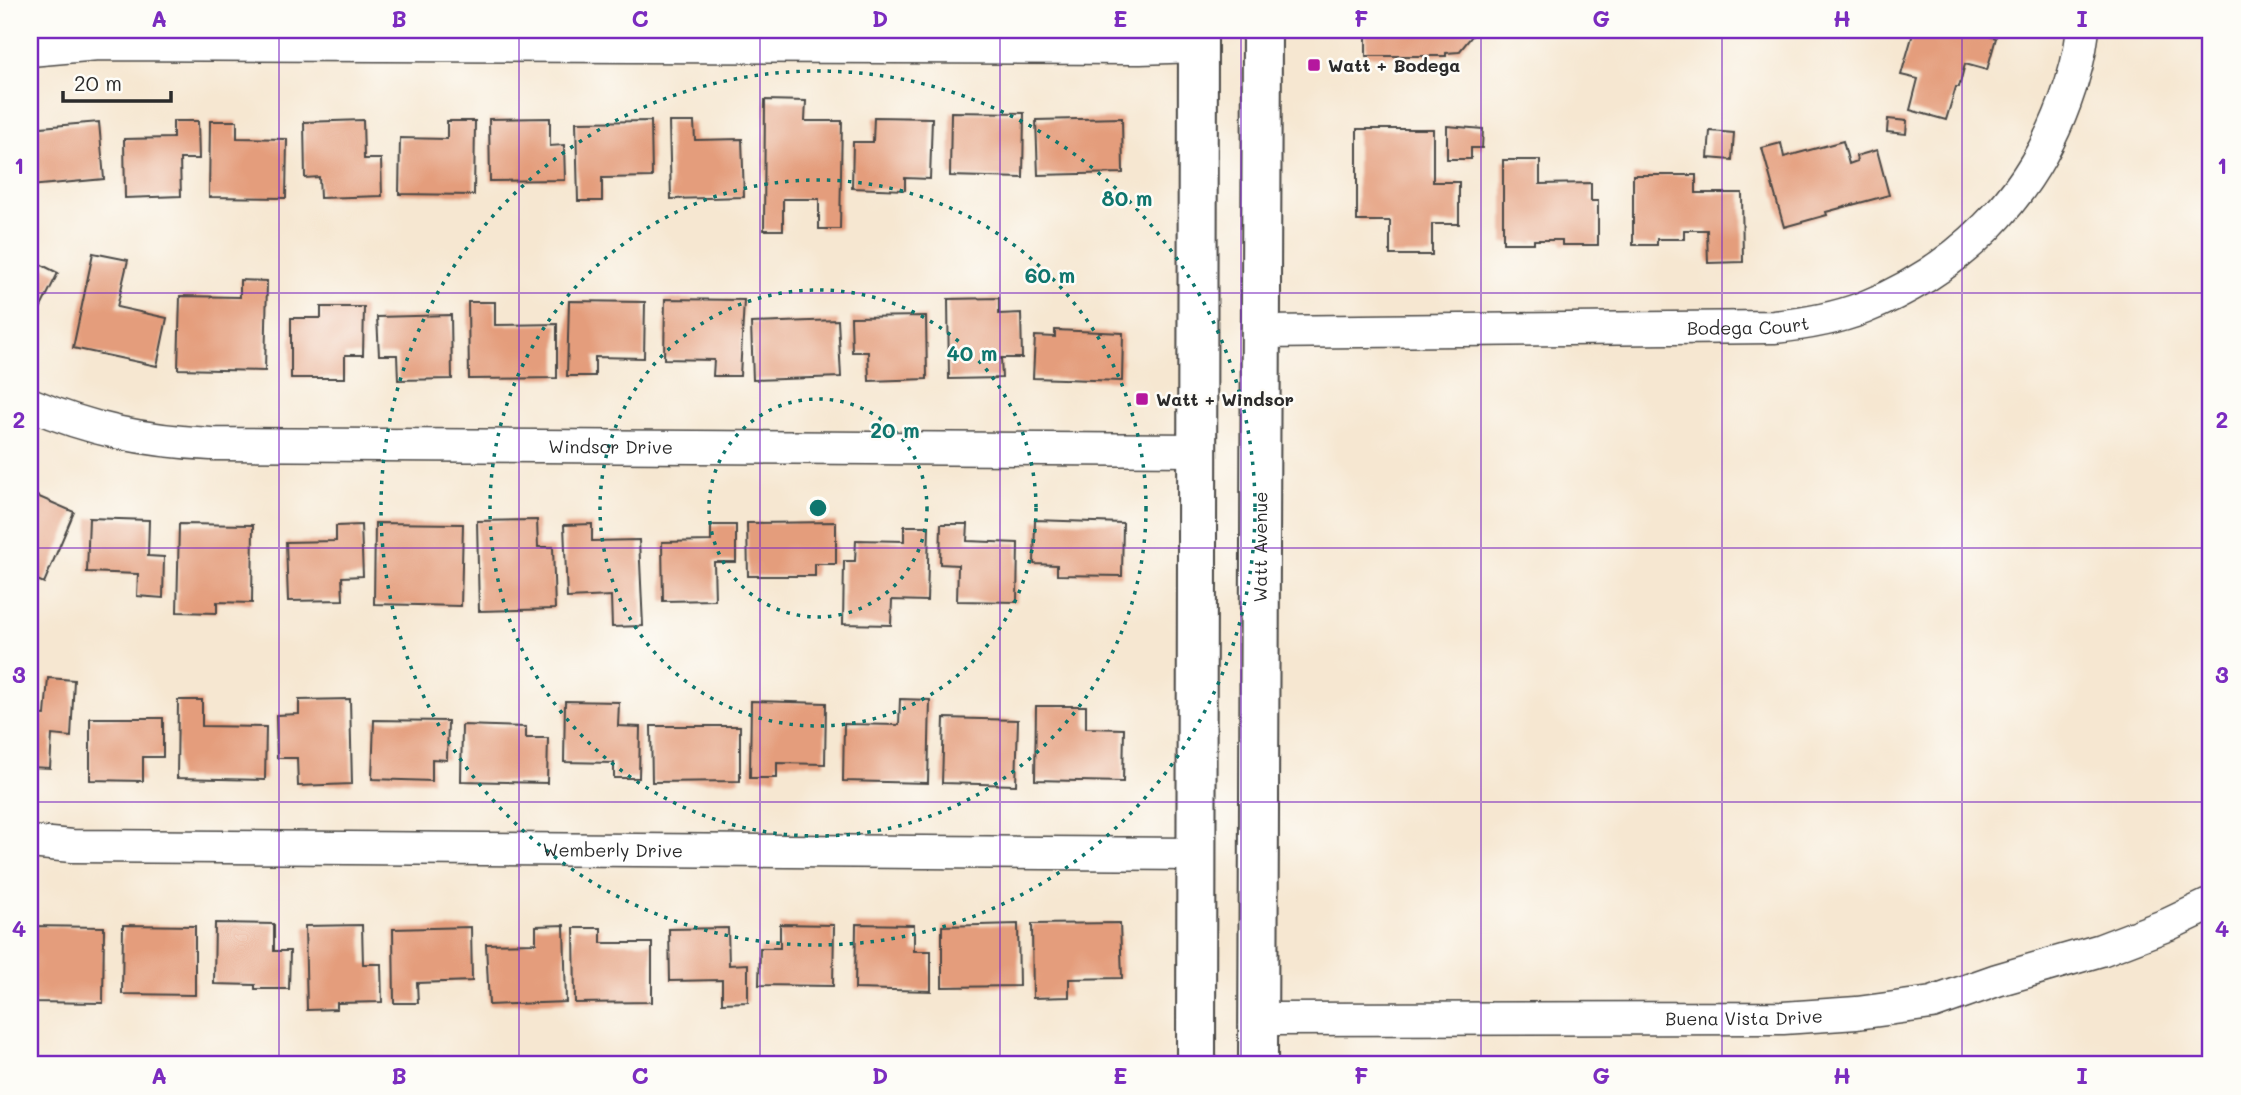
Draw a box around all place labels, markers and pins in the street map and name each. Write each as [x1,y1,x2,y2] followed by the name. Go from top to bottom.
[1328,53,1460,77] place label: Watt + Bodega
[1306,57,1322,73] marker: Watt + Bodega
[1156,387,1294,411] place label: Watt + Windsor
[1134,391,1150,407] marker: Watt + Windsor
[806,496,830,520] centre of rings

